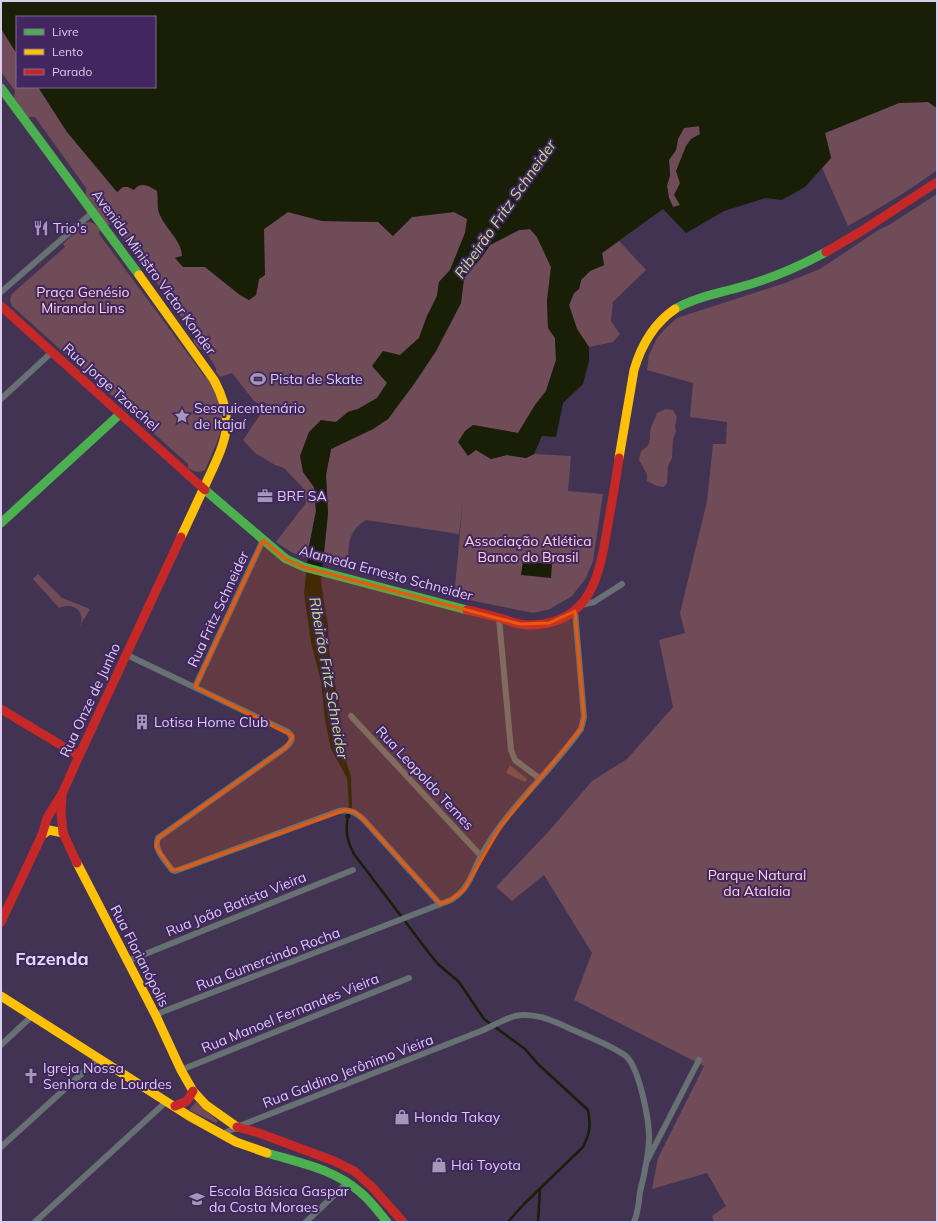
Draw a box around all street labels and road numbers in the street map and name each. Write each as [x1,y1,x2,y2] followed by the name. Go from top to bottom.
[88,186,221,359] street label: Avenida Ministro Victor Konder
[59,339,163,435] street label: Rua Jorge Tzaschel
[297,541,476,605] street label: Alameda Ernesto Schneider
[183,547,253,670] street label: Rua Fritz Schneider
[56,640,124,760] street label: Rua Onze de Junho
[372,722,478,834] street label: Rua Leopoldo Ternes
[163,868,309,940] street label: Rua João Batista Vieira
[107,902,173,1010] street label: Rua Florianópolis
[194,923,342,995] street label: Rua Gumercindo Rocha
[198,969,382,1057] street label: Rua Manoel Fernandes Vieira
[260,1030,436,1112] street label: Rua Galdino Jerônimo Vieira

